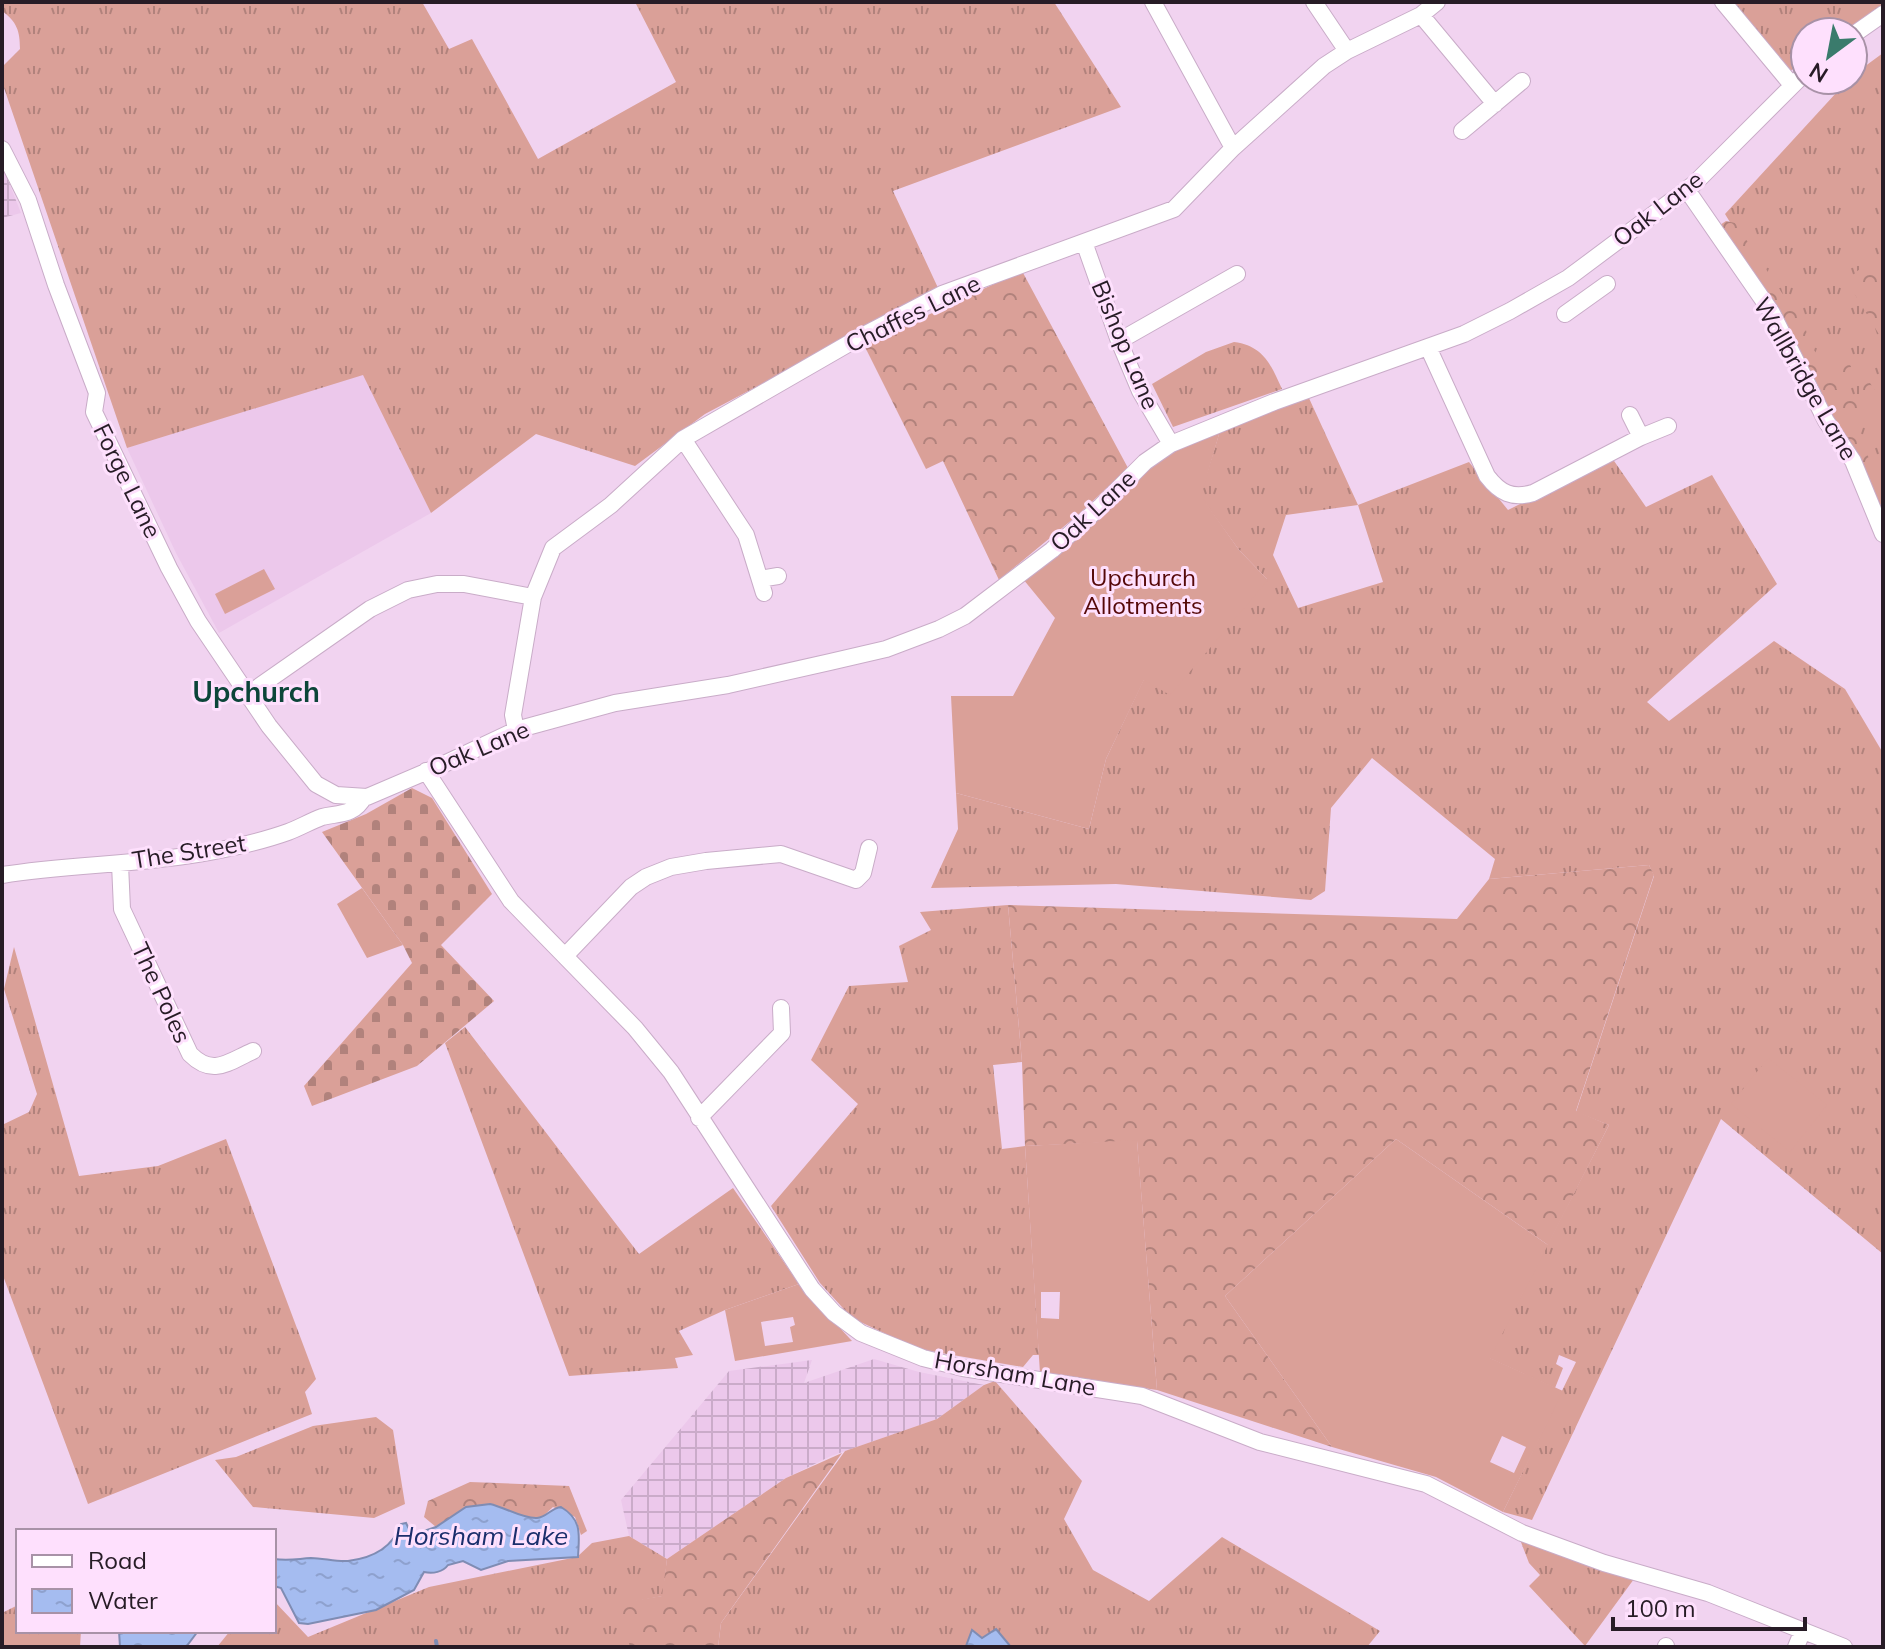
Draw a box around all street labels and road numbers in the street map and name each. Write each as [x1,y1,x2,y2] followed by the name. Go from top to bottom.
[1606,164,1708,253] street label: Oak Lane
[840,268,985,359] street label: Chaffes Lane
[1085,276,1166,414] street label: Bishop Lane
[1747,292,1865,465] street label: Wallbridge Lane
[87,418,168,543] street label: Forge Lane
[1043,463,1141,557] street label: Oak Lane
[424,714,533,783] street label: Oak Lane
[130,827,248,875] street label: The Street
[126,938,198,1048] street label: The Poles
[932,1344,1098,1402] street label: Horsham Lane

